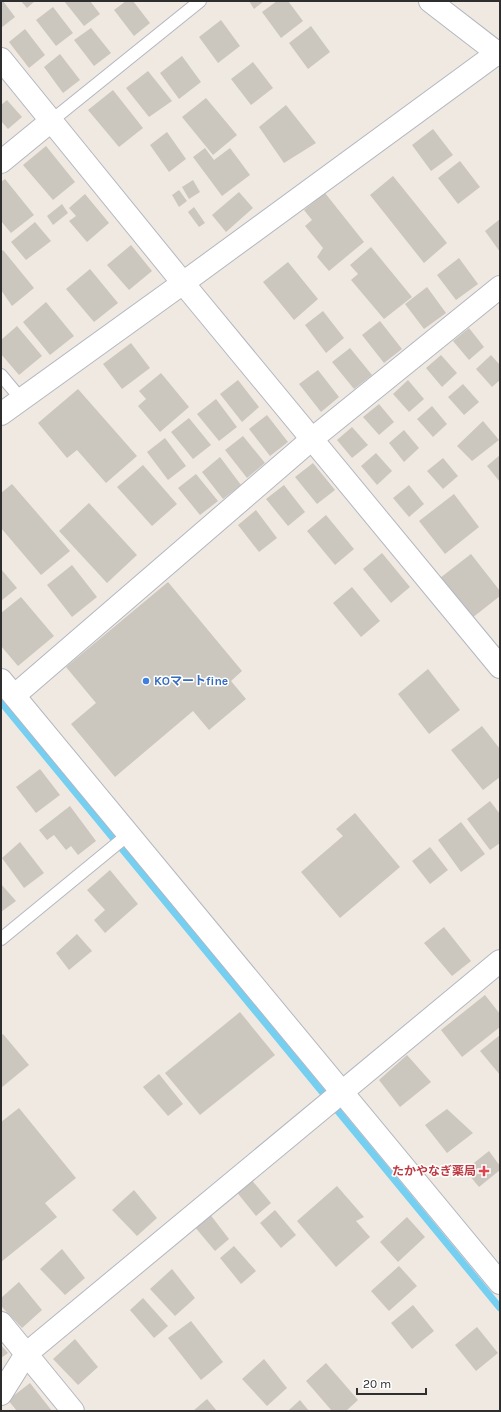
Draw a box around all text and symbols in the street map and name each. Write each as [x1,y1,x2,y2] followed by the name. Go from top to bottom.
[154,674,228,688] place label: KOマートfine
[141,676,151,686] marker: KOマートfine
[392,1164,476,1178] place label: たかやなぎ薬局
[479,1166,489,1176] marker: たかやなぎ薬局
[357,1370,426,1396] scale bar
[363,1377,391,1391] text: 20 m

